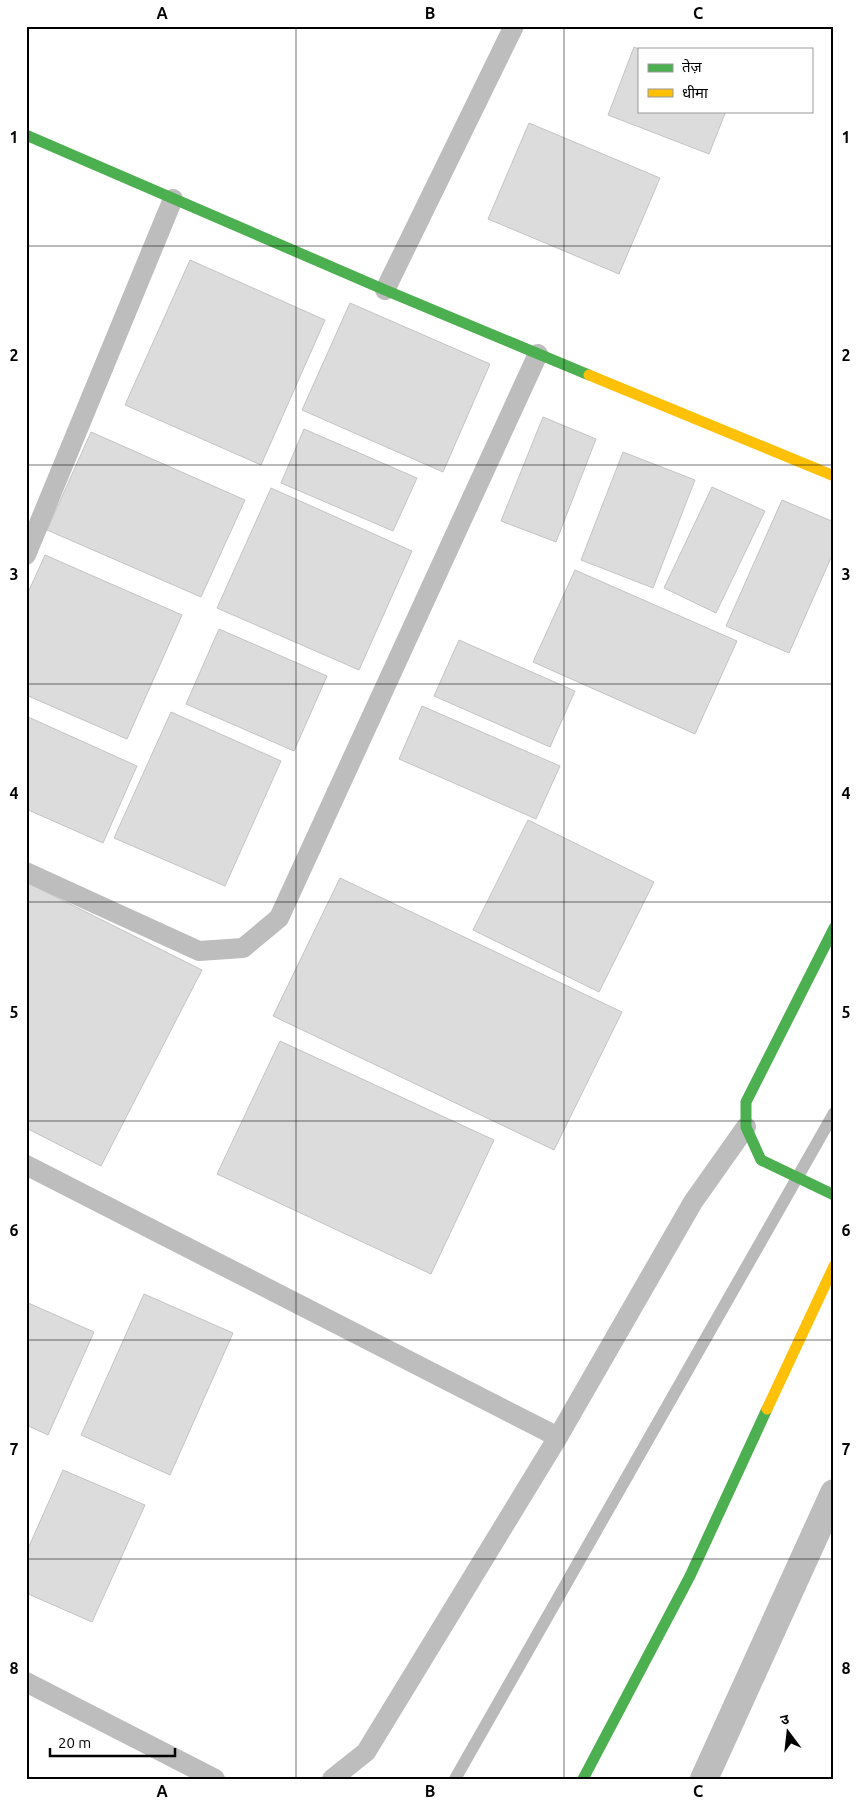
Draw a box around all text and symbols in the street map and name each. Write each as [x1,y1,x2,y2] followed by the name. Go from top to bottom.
[156,4,168,22] text: A
[425,4,435,22] text: B
[693,4,703,22] text: C
[638,48,812,112] legend
[682,58,703,75] text: तेज़
[682,84,709,101] text: धीमा
[9,128,19,146] text: 1
[841,128,851,146] text: 1
[9,346,19,364] text: 2
[841,346,851,364] text: 2
[9,565,19,583] text: 3
[841,565,851,583] text: 3
[9,784,19,802] text: 4
[841,784,851,802] text: 4
[9,1003,19,1021] text: 5
[841,1003,851,1021] text: 5
[9,1221,19,1239] text: 6
[841,1221,851,1239] text: 6
[9,1440,19,1458] text: 7
[841,1440,851,1458] text: 7
[9,1659,19,1677] text: 8
[841,1659,851,1677] text: 8
[762,1708,812,1758] north arrow
[779,1710,791,1728] text: उ
[50,1725,175,1757] scale bar
[58,1734,91,1751] text: 20 m
[156,1782,168,1800] text: A
[425,1782,435,1800] text: B
[693,1782,703,1800] text: C

